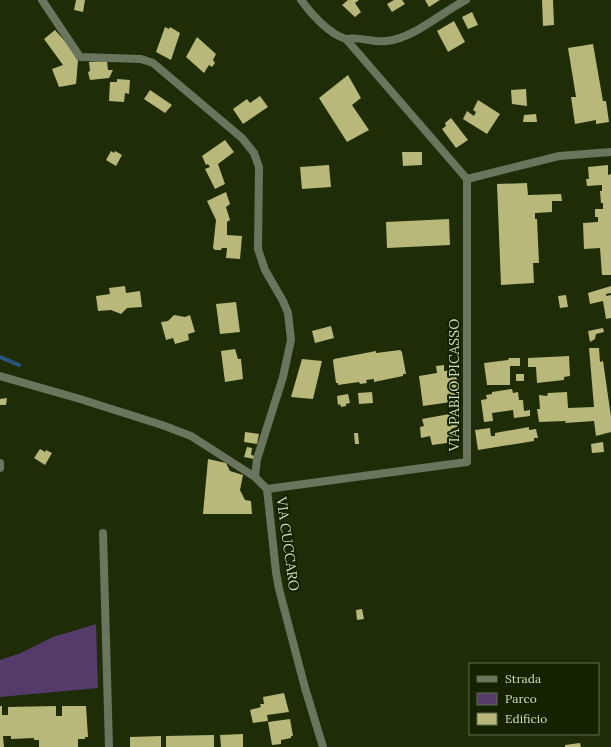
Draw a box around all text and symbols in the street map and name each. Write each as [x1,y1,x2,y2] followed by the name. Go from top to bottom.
[445,319,463,452] street label: VIA PABLO PICASSO
[272,495,303,592] street label: VIA CUCCARO
[469,663,599,735] legend
[505,671,541,686] text: Strada
[505,691,537,706] text: Parco
[505,711,547,726] text: Edificio

